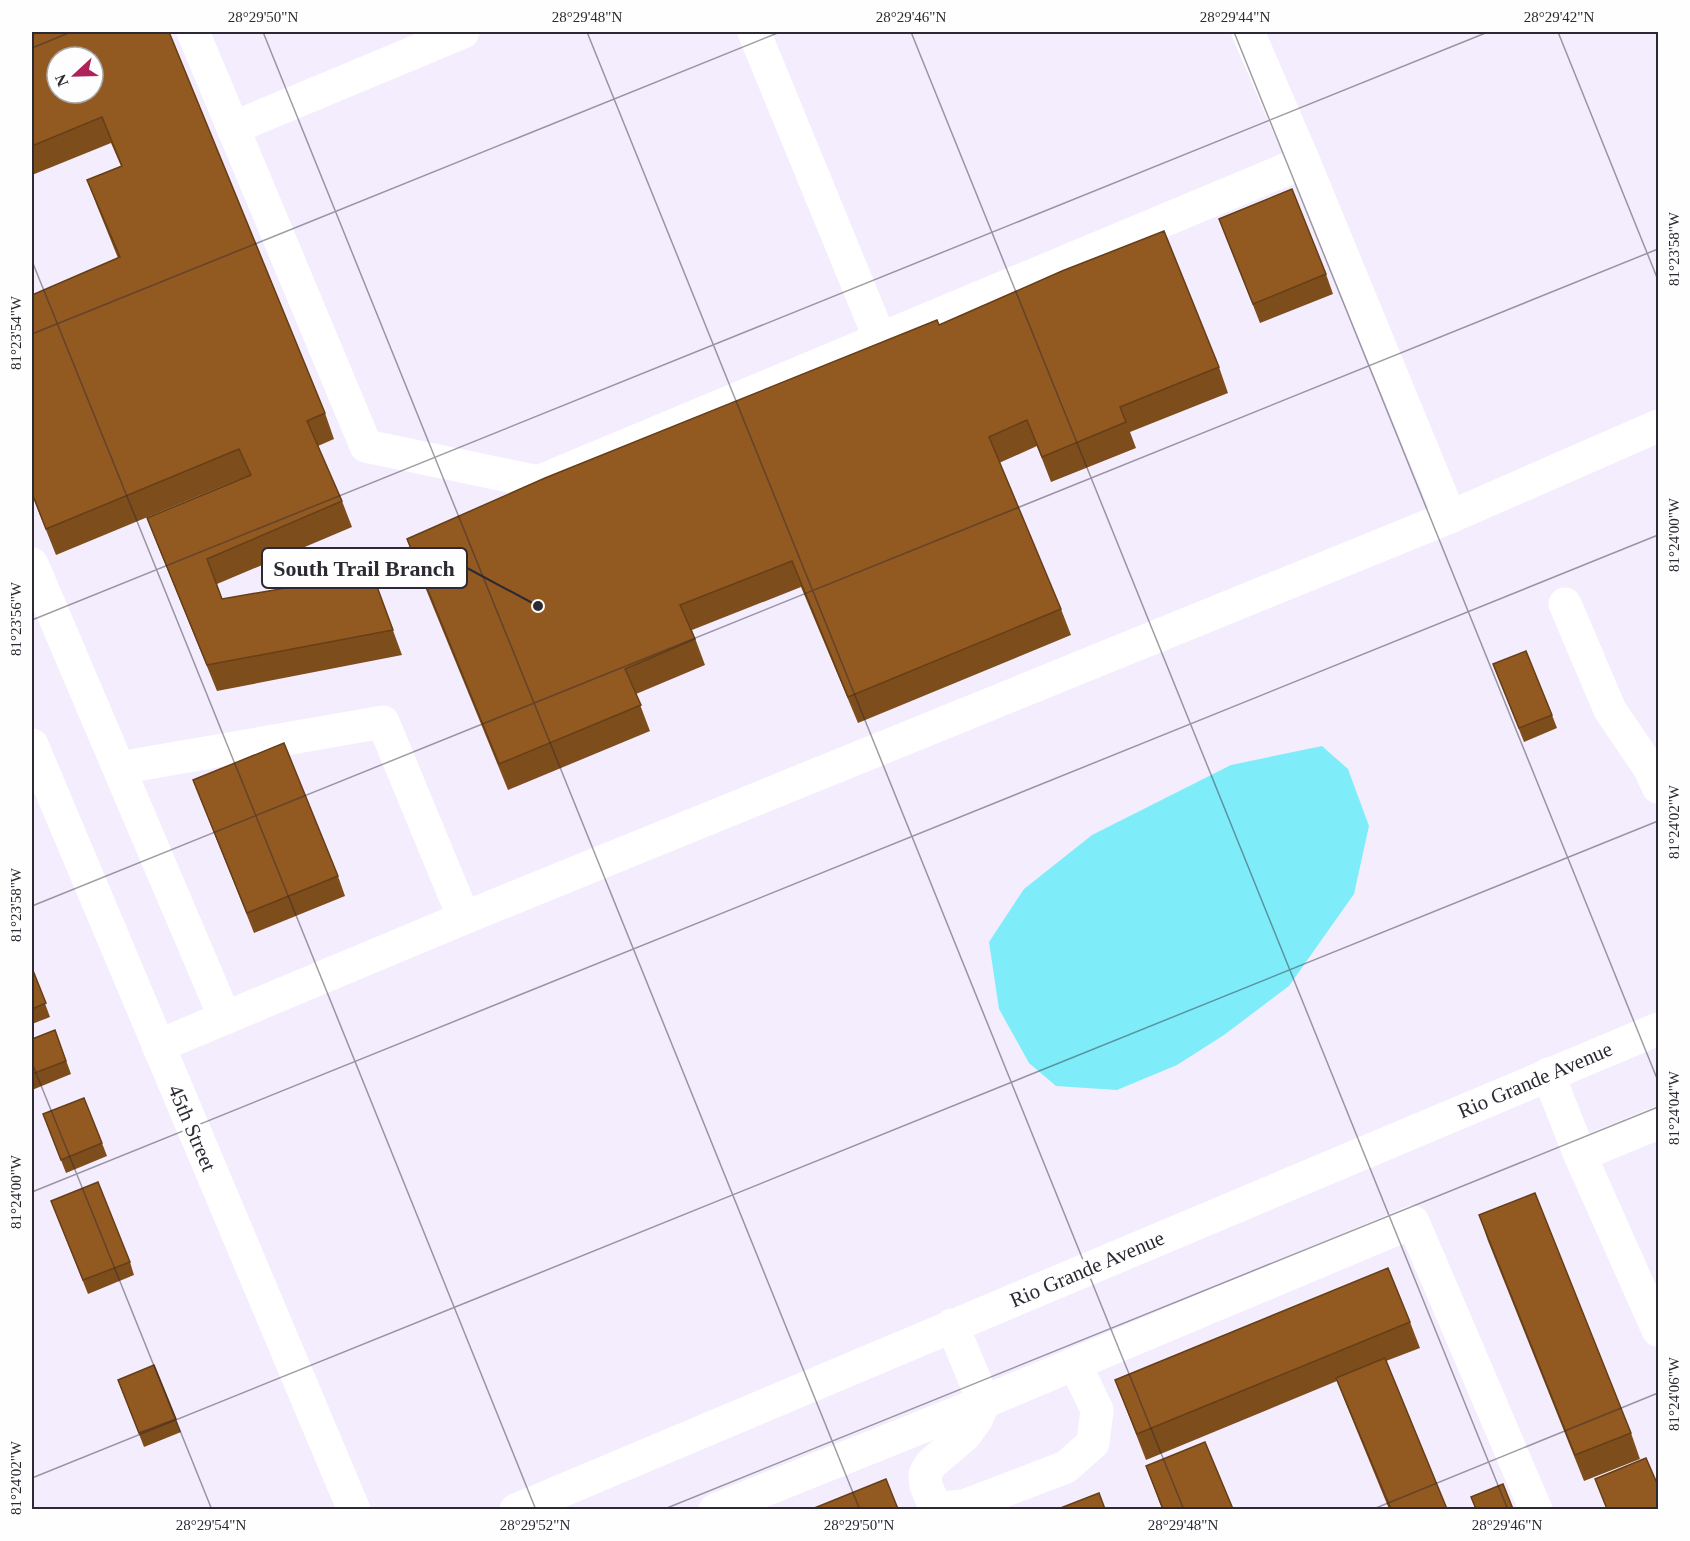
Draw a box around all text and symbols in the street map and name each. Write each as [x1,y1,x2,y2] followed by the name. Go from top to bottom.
[228,9,298,25] text: 28°29'50"N
[552,9,622,25] text: 28°29'48"N
[876,9,946,25] text: 28°29'46"N
[1200,9,1270,25] text: 28°29'44"N
[1524,9,1594,25] text: 28°29'42"N
[45,45,105,105] north arrow
[51,71,72,89] text: N
[1666,211,1682,286] text: 81°23'58"W
[8,295,24,370] text: 81°23'54"W
[1666,497,1682,572] text: 81°24'00"W
[262,548,467,588] callout: South Trail Branch
[273,556,455,581] text: South Trail Branch
[8,581,24,656] text: 81°23'56"W
[1666,784,1682,859] text: 81°24'02"W
[8,867,24,942] text: 81°23'58"W
[1454,1037,1616,1123] street label: Rio Grande Avenue
[1666,1070,1682,1145] text: 81°24'04"W
[163,1081,221,1175] street label: 45th Street
[8,1154,24,1229] text: 81°24'00"W
[1006,1226,1168,1312] street label: Rio Grande Avenue
[1666,1356,1682,1431] text: 81°24'06"W
[8,1440,24,1515] text: 81°24'02"W
[176,1517,246,1533] text: 28°29'54"N
[500,1517,570,1533] text: 28°29'52"N
[824,1517,894,1533] text: 28°29'50"N
[1148,1517,1218,1533] text: 28°29'48"N
[1472,1517,1542,1533] text: 28°29'46"N

